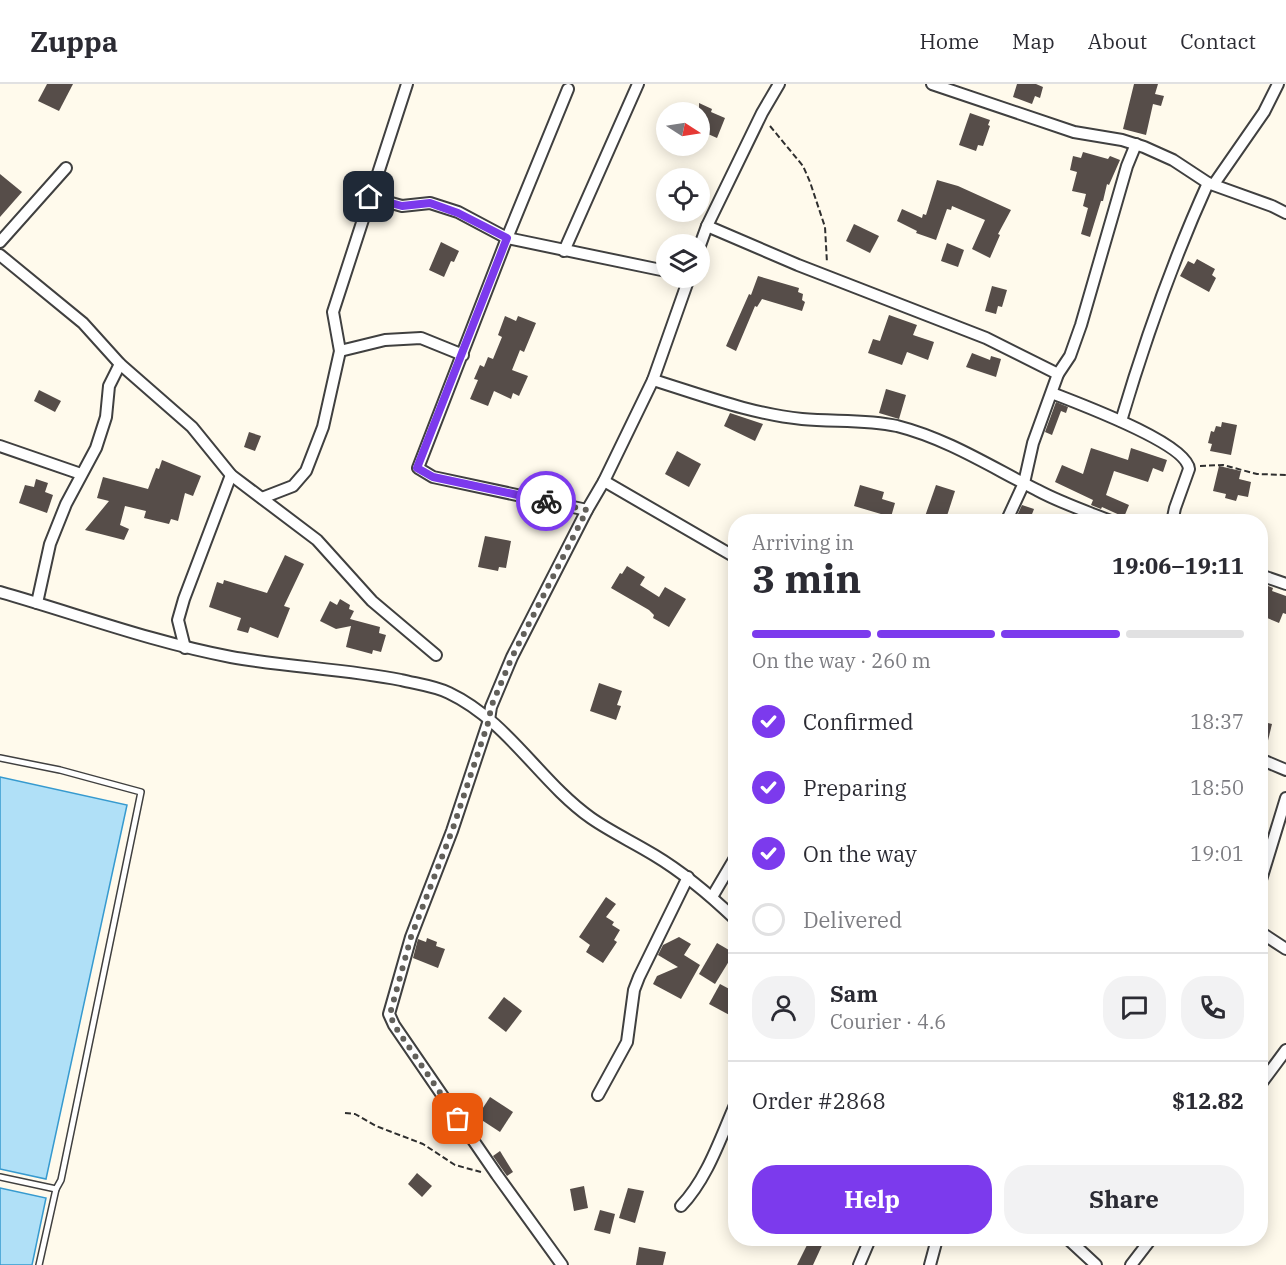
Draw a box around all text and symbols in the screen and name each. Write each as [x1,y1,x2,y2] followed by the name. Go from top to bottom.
[30,23,118,60] text: Zuppa
[919,27,979,55] text: Home
[1012,27,1055,55] text: Map
[1088,27,1147,55] text: About
[1180,27,1256,55] text: Contact
[656,102,710,156] north arrow
[656,102,710,288] map controls
[656,168,710,222] button: locate
[343,171,394,222] pin
[352,180,385,213] icon: home
[656,234,710,288] button: layers
[516,471,576,531] courier
[530,485,563,518] icon: bike
[752,529,854,556] text: Arriving in
[1112,551,1244,580] text: 19:06–19:11
[752,553,861,604] text: 3 min
[752,647,931,674] text: On the way · 260 m
[752,705,785,738] icon: check
[803,707,914,736] text: Confirmed
[1190,708,1244,735] text: 18:37
[752,771,785,804] icon: check
[803,773,907,802] text: Preparing
[1190,774,1244,801] text: 18:50
[752,837,785,870] icon: check
[803,839,917,868] text: On the way
[1190,840,1244,867] text: 19:01
[803,905,902,934] text: Delivered
[752,976,815,1039] button: person
[1103,976,1166,1039] button: chat
[1181,976,1244,1039] button: phone
[830,979,878,1008] text: Sam
[830,1008,946,1035] text: Courier · 4.6
[752,1086,886,1115] text: Order #2868
[1172,1086,1244,1115] text: $12.82
[432,1093,483,1144] pin
[441,1102,474,1135] icon: bag
[752,1165,992,1234] button: Help
[1004,1165,1244,1234] button: Share

